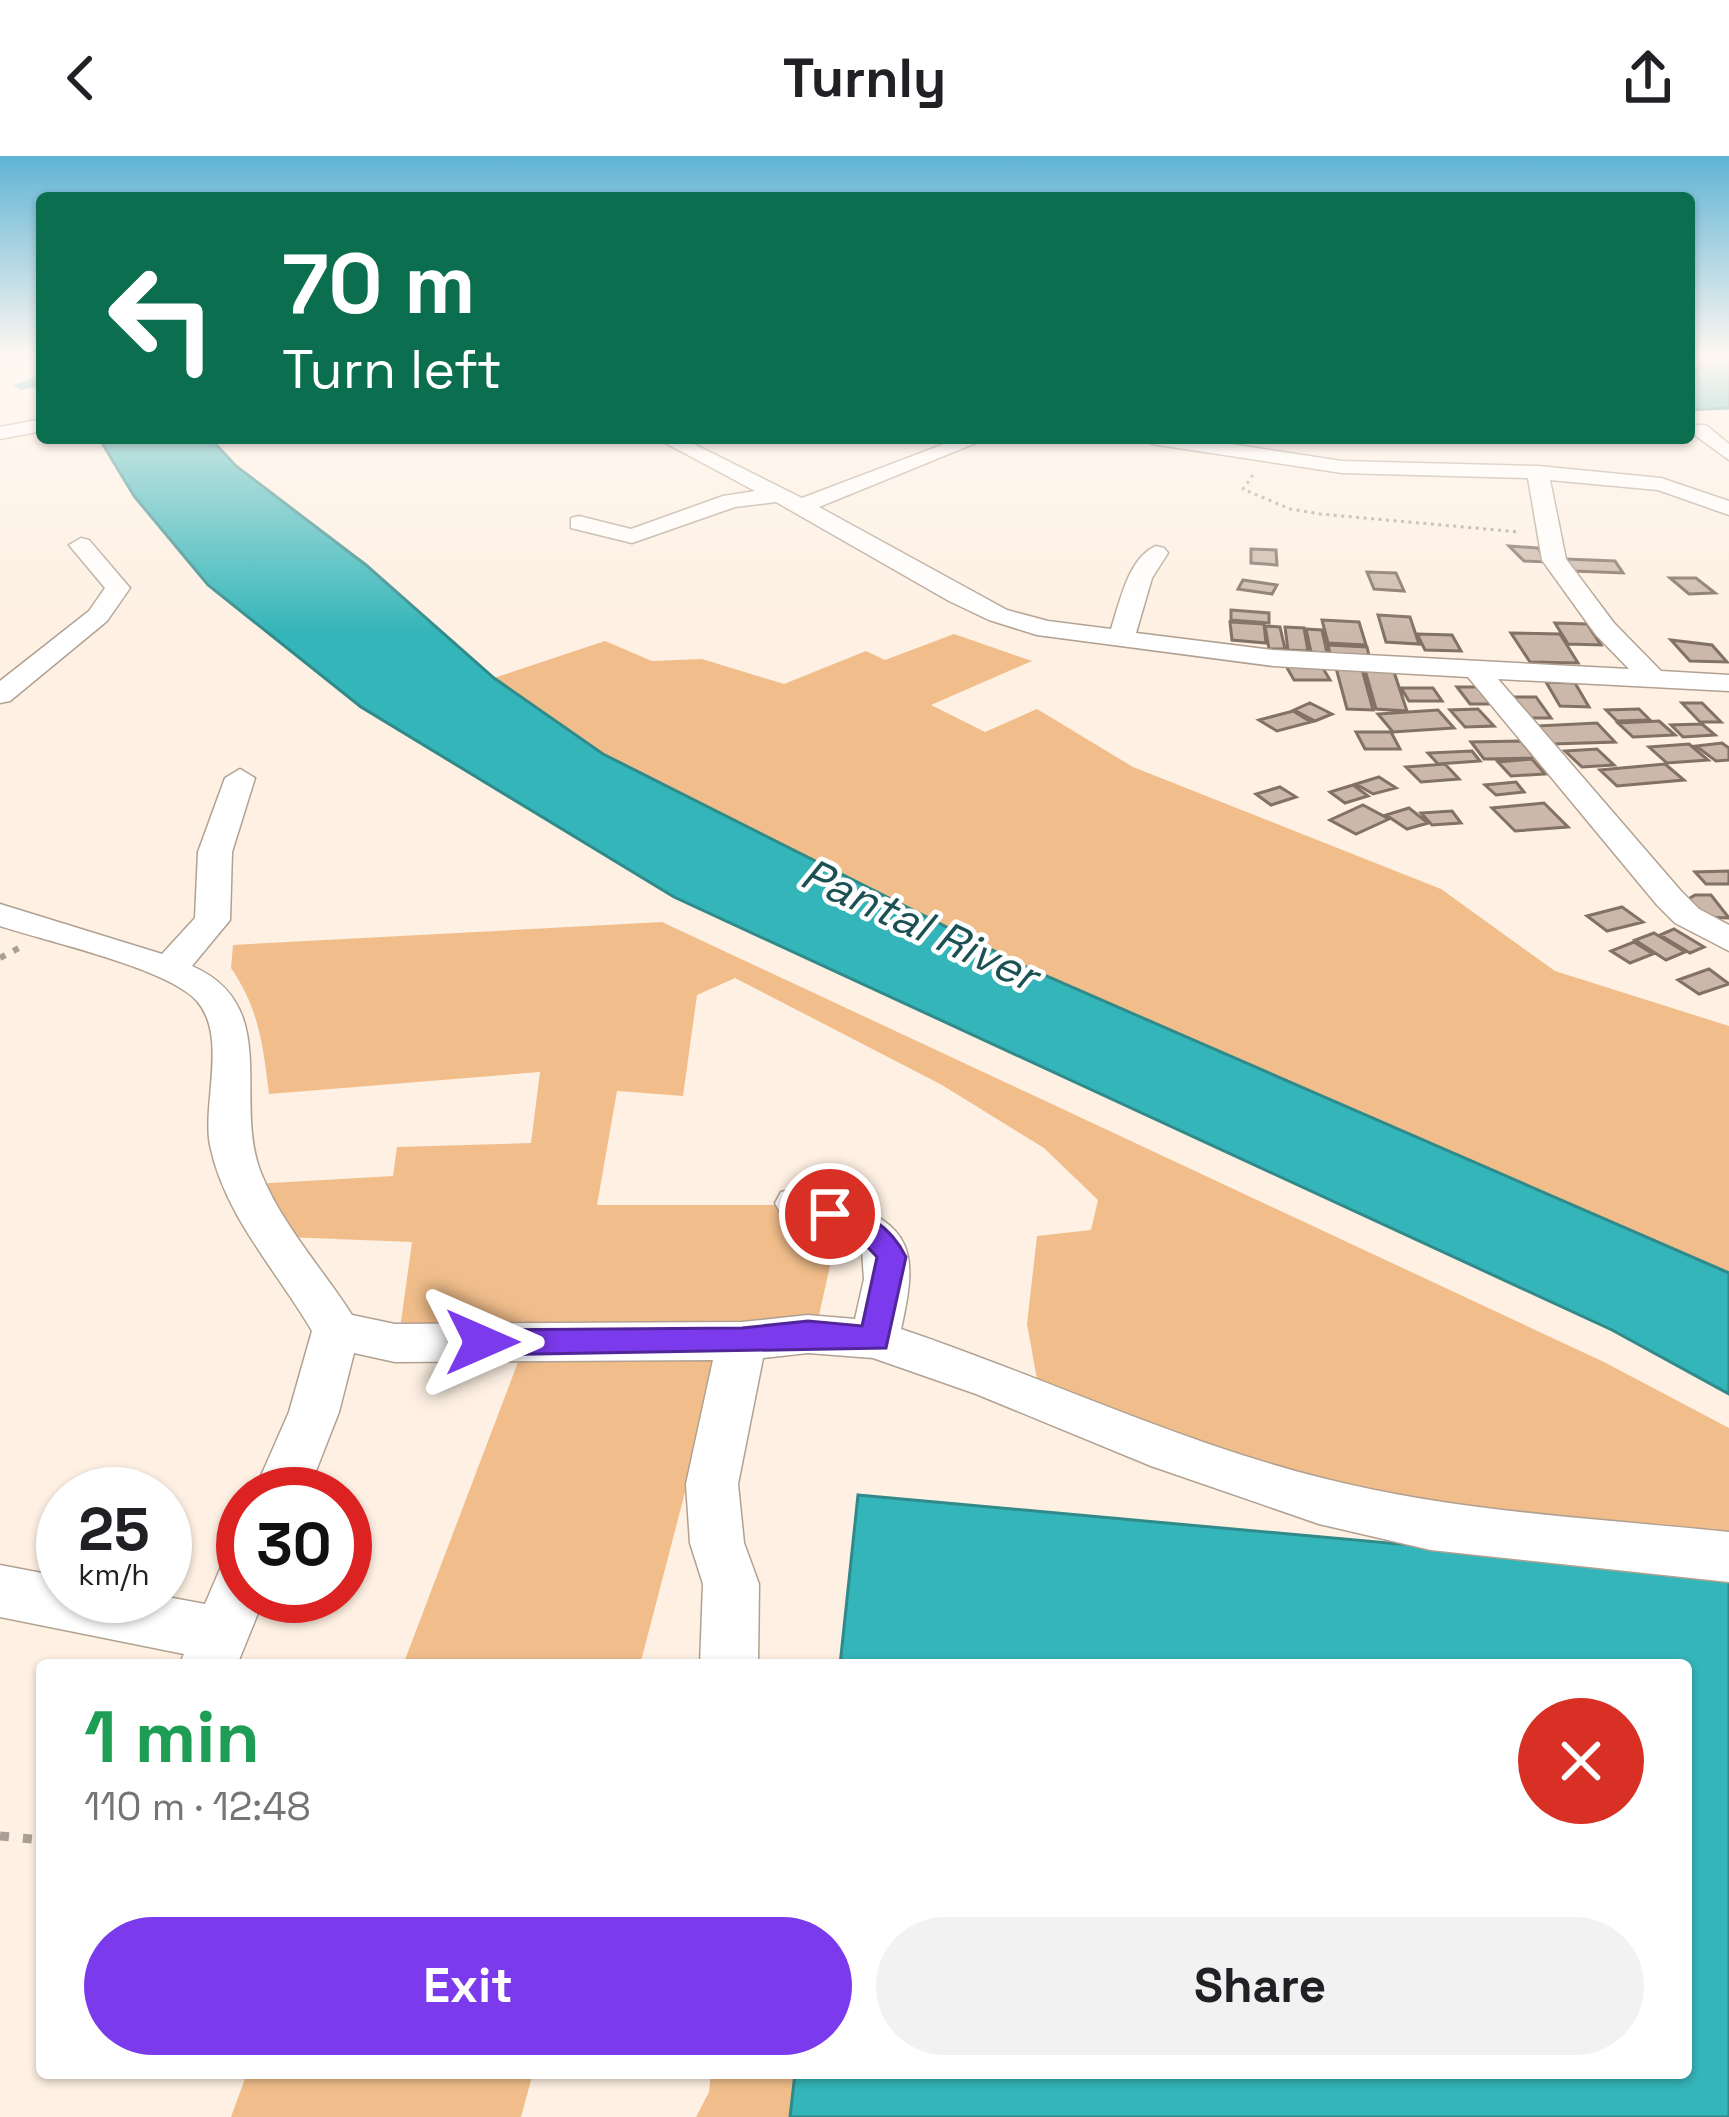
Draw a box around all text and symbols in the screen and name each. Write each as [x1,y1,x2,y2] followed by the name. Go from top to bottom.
[783,44,946,113] text: Turnly
[48,45,114,111] icon: back
[1615,45,1681,111] icon: share
[282,230,476,338] text: 70 m
[84,240,240,396] icon: left
[282,335,502,404] text: Turn left
[792,845,1051,1006] water label: Pantal River
[779,1163,881,1265] pin
[797,1181,863,1247] icon: arrive
[419,1279,545,1405] position arrow
[216,1467,372,1623] speed limit sign: 30
[78,1491,150,1568] text: 25
[78,1555,150,1594] text: km/h
[84,1691,260,1783] text: 1 min
[1518,1698,1644,1824] button: close
[84,1782,311,1831] text: 110 m · 12:48
[84,1917,852,2055] button: Exit
[876,1917,1644,2055] button: Share

